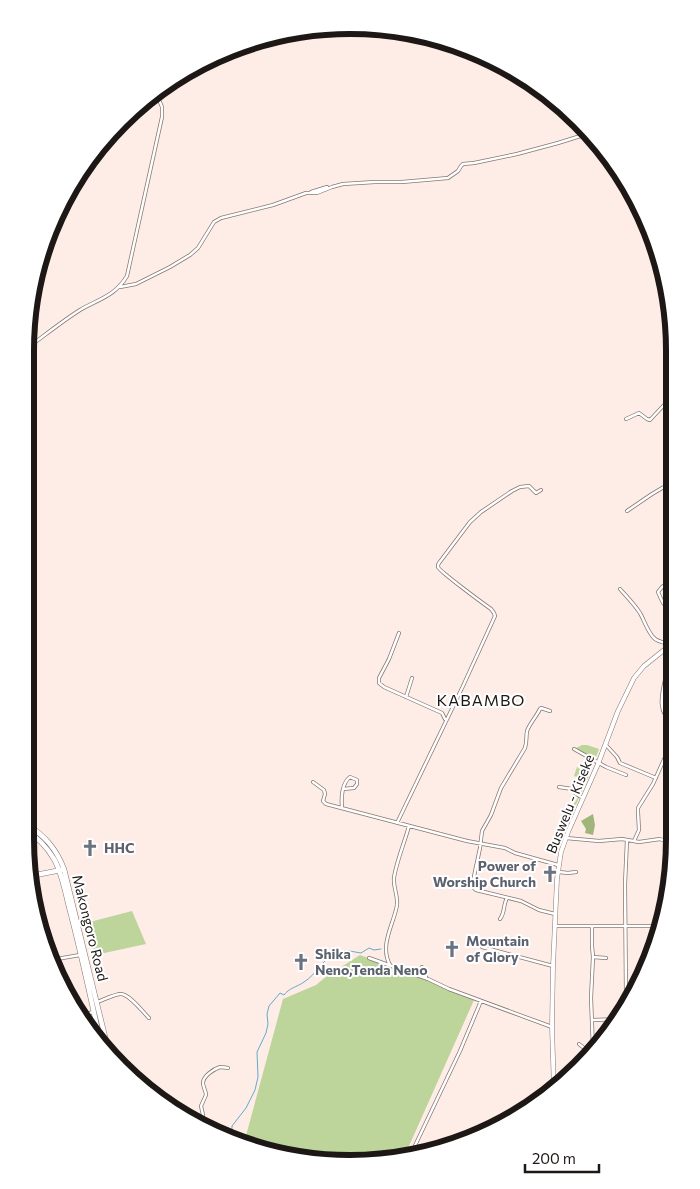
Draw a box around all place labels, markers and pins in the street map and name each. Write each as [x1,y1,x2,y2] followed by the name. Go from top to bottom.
[80,838,100,858] church icon: HHC
[104,839,135,856] place label: HHC
[433,857,536,890] place label: Power of Worship Church
[540,864,560,884] church icon: Power of Worship Church
[466,932,529,965] place label: Mountain of Glory
[442,939,462,959] church icon: Mountain of Glory
[315,945,428,978] place label: Shika Neno,Tenda Neno
[291,952,311,972] church icon: Shika Neno,Tenda Neno

